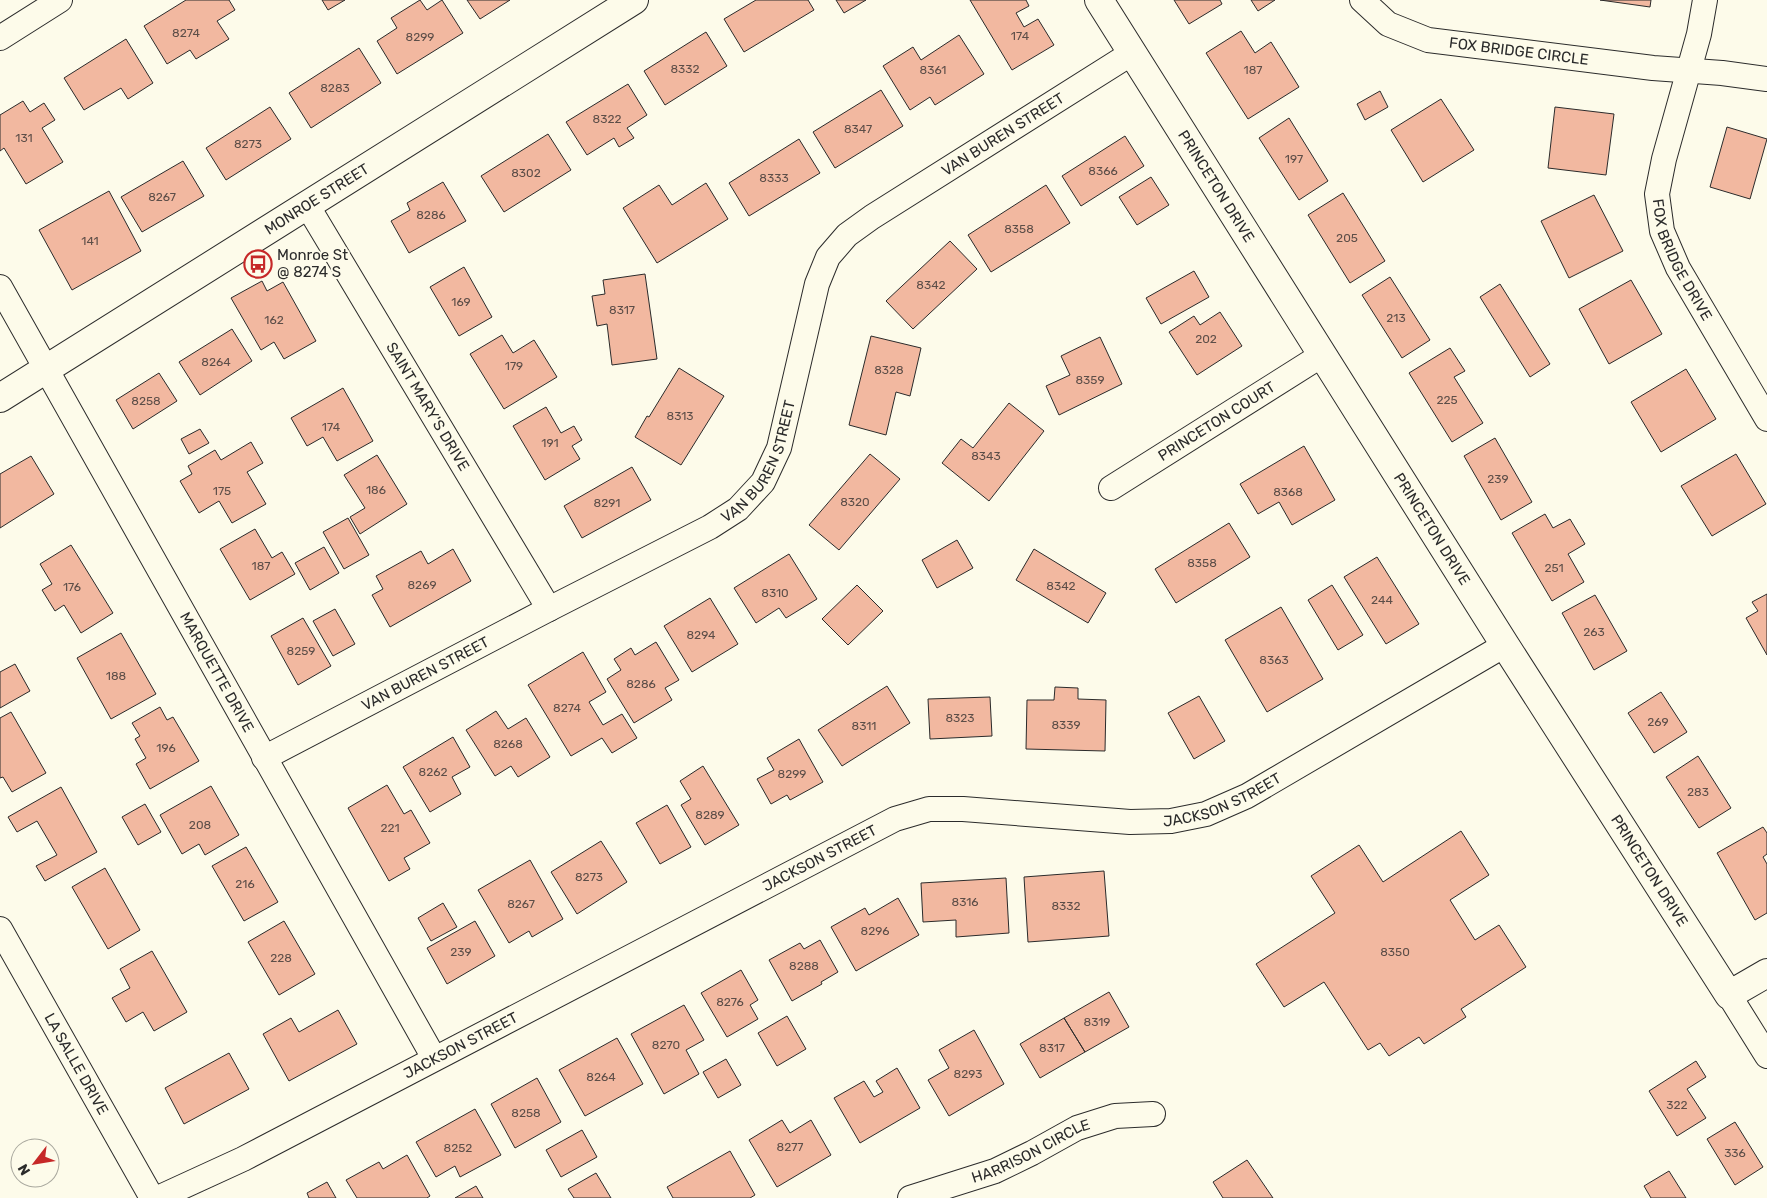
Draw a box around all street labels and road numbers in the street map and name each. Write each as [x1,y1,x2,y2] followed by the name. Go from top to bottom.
[1448,34,1590,69] street label: FOX BRIDGE CIRCLE
[938,89,1068,180] street label: VAN BUREN STREET
[1174,127,1258,246] street label: PRINCETON DRIVE
[261,159,373,239] street label: MONROE STREET
[1649,198,1716,324] street label: FOX BRIDGE DRIVE
[382,339,473,474] street label: SAINT MARY'S DRIVE
[1155,378,1279,465] street label: PRINCETON COURT
[718,398,799,526] street label: VAN BUREN STREET
[1390,470,1474,588] street label: PRINCETON DRIVE
[176,609,258,735] street label: MARQUETTE DRIVE
[358,633,492,714] street label: VAN BUREN STREET
[1163,769,1284,830] street label: JACKSON STREET
[1607,811,1692,930] street label: PRINCETON DRIVE
[760,821,880,895] street label: JACKSON STREET
[401,1008,521,1083] street label: JACKSON STREET
[40,1010,112,1118] street label: LA SALLE DRIVE
[969,1115,1092,1187] street label: HARRISON CIRCLE

